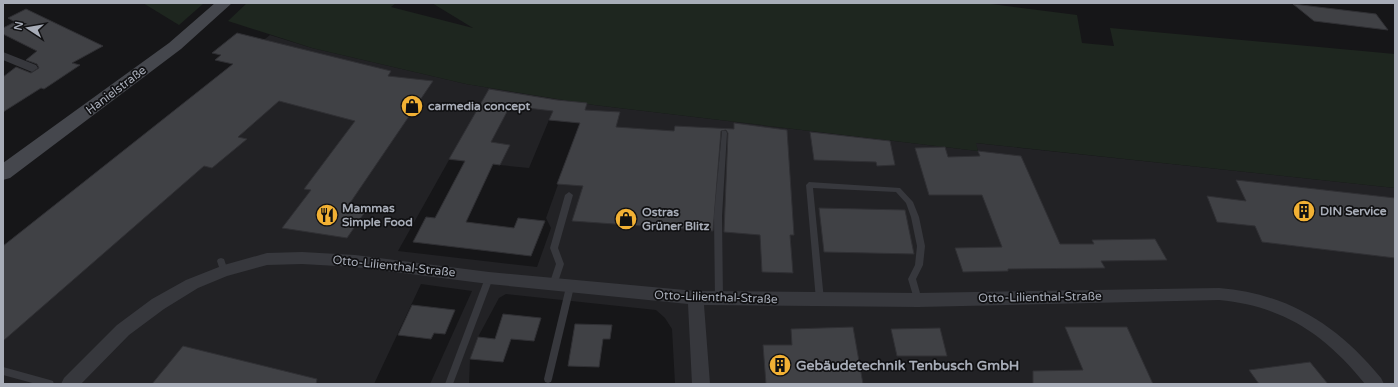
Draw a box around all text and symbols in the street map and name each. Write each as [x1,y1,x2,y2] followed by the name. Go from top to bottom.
[8,8,48,48] north arrow
[11,20,26,32] text: N
[83,63,149,117] street label: Hanielstraße
[399,93,425,119] shop icon: carmedia concept
[428,99,531,114] place label: carmedia concept
[1291,198,1317,224] building icon: DIN Service
[342,201,413,230] place label: Mammas Simple Food
[314,202,340,228] restaurant icon: Mammas Simple Food
[1320,204,1387,218] place label: DIN Service
[642,205,710,233] place label: Ostras Grüner Blitz
[613,206,639,232] shop icon: Ostras Grüner Blitz
[332,253,456,279] street label: Otto-Lilienthal-Straße
[654,288,778,306] street label: Otto-Lilienthal-Straße
[978,289,1102,305] street label: Otto-Lilienthal-Straße
[767,352,793,378] building icon: Gebäudetechnik Tenbusch GmbH
[796,357,1019,374] place label: Gebäudetechnik Tenbusch GmbH

